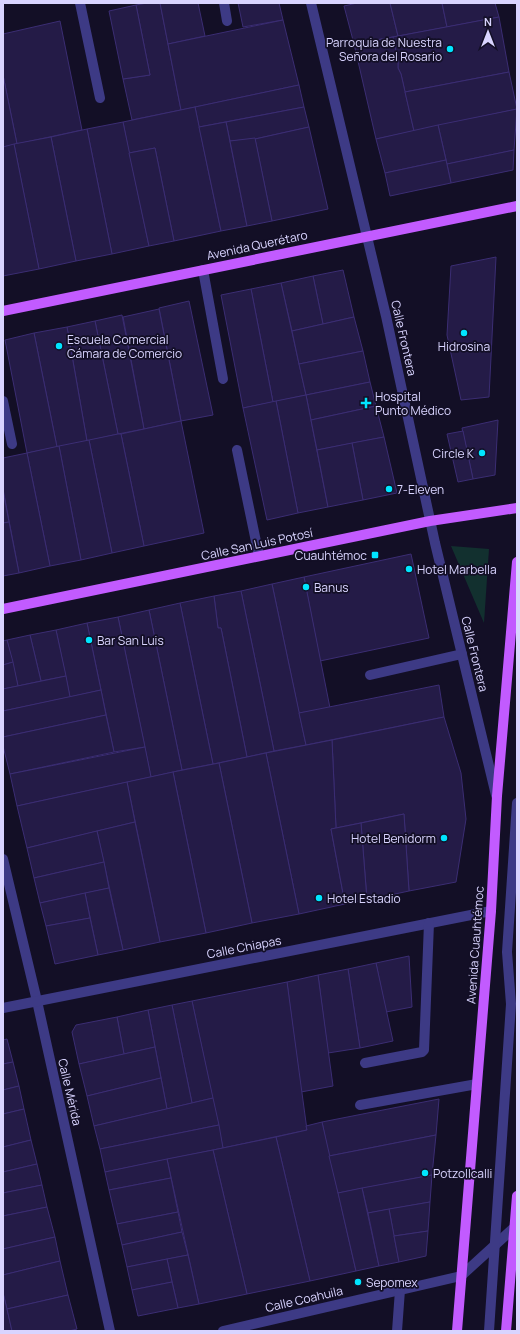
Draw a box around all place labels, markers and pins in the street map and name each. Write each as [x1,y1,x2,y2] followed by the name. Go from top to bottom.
[326,34,442,65] place label: Parroquia de Nuestra Señora del Rosario
[445,44,455,54] marker: Parroquia de Nuestra Señora del Rosario
[459,328,469,338] marker: Hidrosina
[67,331,182,362] place label: Escuela Comercial Cámara de Comercio
[438,338,490,355] place label: Hidrosina
[54,341,64,351] marker: Escuela Comercial Cámara de Comercio
[375,388,451,419] place label: Hospital Punto Médico
[360,397,372,409] marker: Hospital Punto Médico
[433,445,475,462] place label: Circle K
[477,448,487,458] marker: Circle K
[397,481,444,498] place label: 7-Eleven
[384,484,394,494] marker: 7-Eleven
[295,547,367,564] place label: Cuauhtémoc
[370,550,380,560] marker: Cuauhtémoc
[417,561,497,578] place label: Hotel Marbella
[404,564,414,574] marker: Hotel Marbella
[314,579,349,596] place label: Banus
[301,582,311,592] marker: Banus
[97,632,164,649] place label: Bar San Luis
[84,635,94,645] marker: Bar San Luis
[351,830,436,847] place label: Hotel Benidorm
[439,833,449,843] marker: Hotel Benidorm
[327,890,401,907] place label: Hotel Estadio
[314,893,324,903] marker: Hotel Estadio
[433,1165,492,1182] place label: Potzollcalli
[420,1168,430,1178] marker: Potzollcalli
[366,1274,418,1291] place label: Sepomex
[353,1277,363,1287] marker: Sepomex

